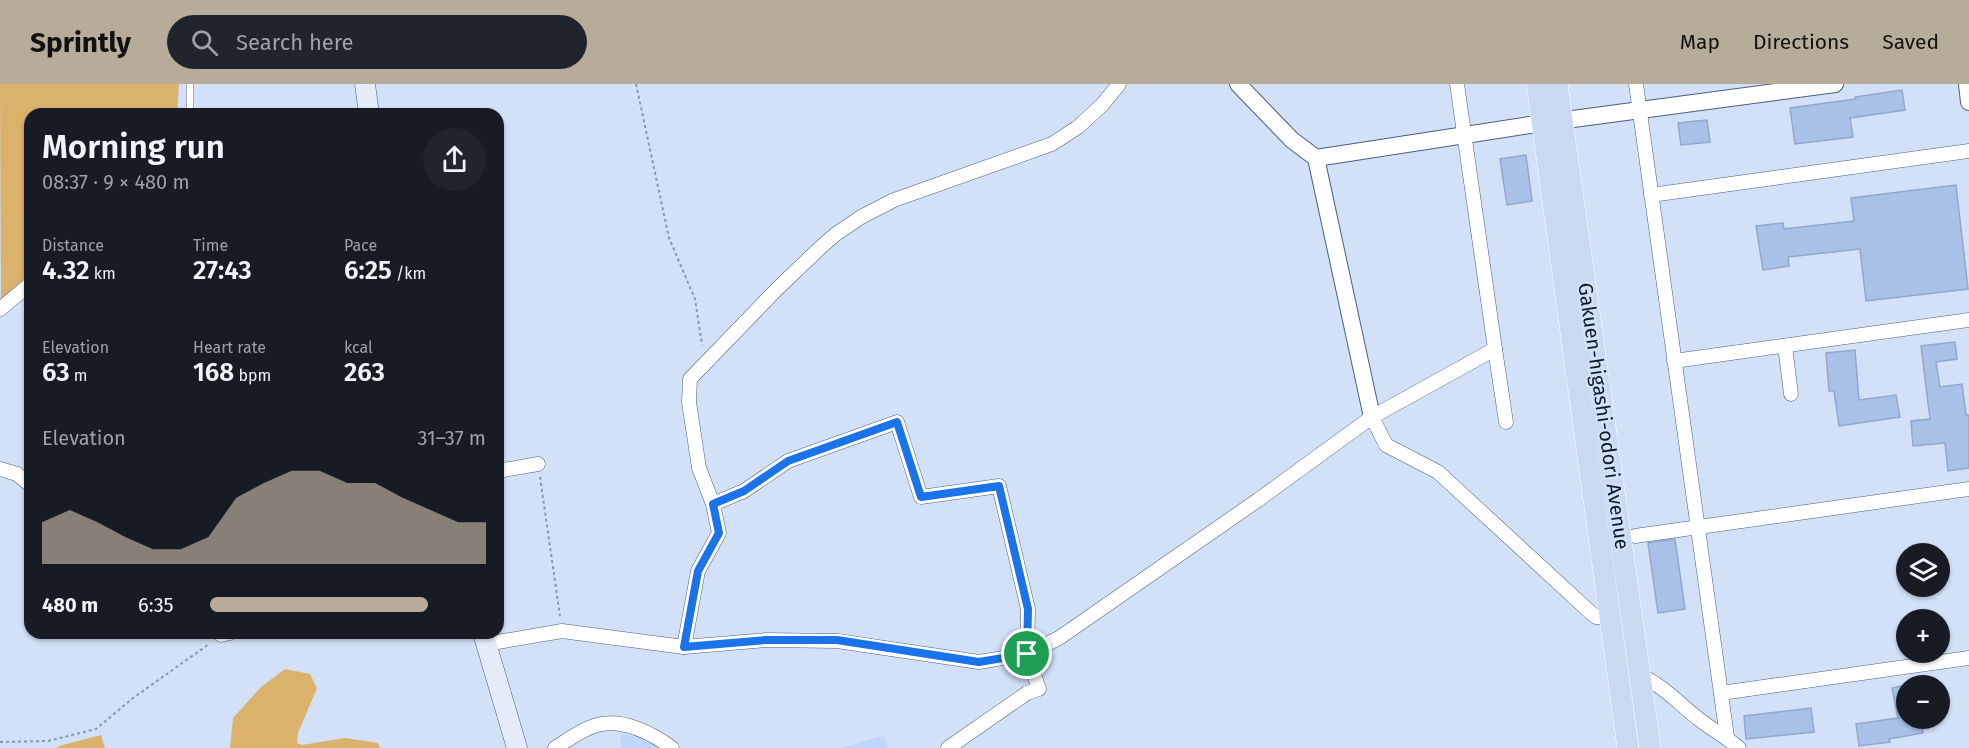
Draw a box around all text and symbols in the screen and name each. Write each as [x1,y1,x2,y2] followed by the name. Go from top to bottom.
[167,15,587,69] search box
[30,26,131,59] text: Sprintly
[188,26,221,59] icon: search
[236,29,354,56] text: Search here
[1680,29,1720,55] text: Map
[1753,29,1849,55] text: Directions
[1882,29,1939,55] text: Saved
[42,127,225,167] text: Morning run
[423,128,486,191] button: share
[42,170,190,194] text: 08:37 · 9 × 480 m
[42,236,104,255] text: Distance
[193,236,228,255] text: Time
[344,236,377,255] text: Pace
[42,255,90,286] text: 4.32
[193,255,252,286] text: 27:43
[344,255,392,286] text: 6:25
[90,264,116,283] text: km
[392,264,426,283] text: /km
[1573,281,1635,551] street label: Gakuen-higashi-odori Avenue
[42,338,109,357] text: Elevation
[193,338,266,357] text: Heart rate
[344,338,373,357] text: kcal
[42,357,70,388] text: 63
[193,357,234,388] text: 168
[344,357,385,388] text: 263
[70,366,88,385] text: m
[234,366,271,385] text: bpm
[42,426,126,450] text: Elevation
[417,426,486,450] text: 31–37 m
[1896,543,1950,729] map controls
[1896,543,1950,597] button: layers
[42,593,98,617] text: 480 m
[138,593,174,617] text: 6:35
[1896,609,1950,663] button: +
[1001,628,1052,679] pin
[1010,637,1043,670] icon: arrive
[1896,675,1950,729] button: −

